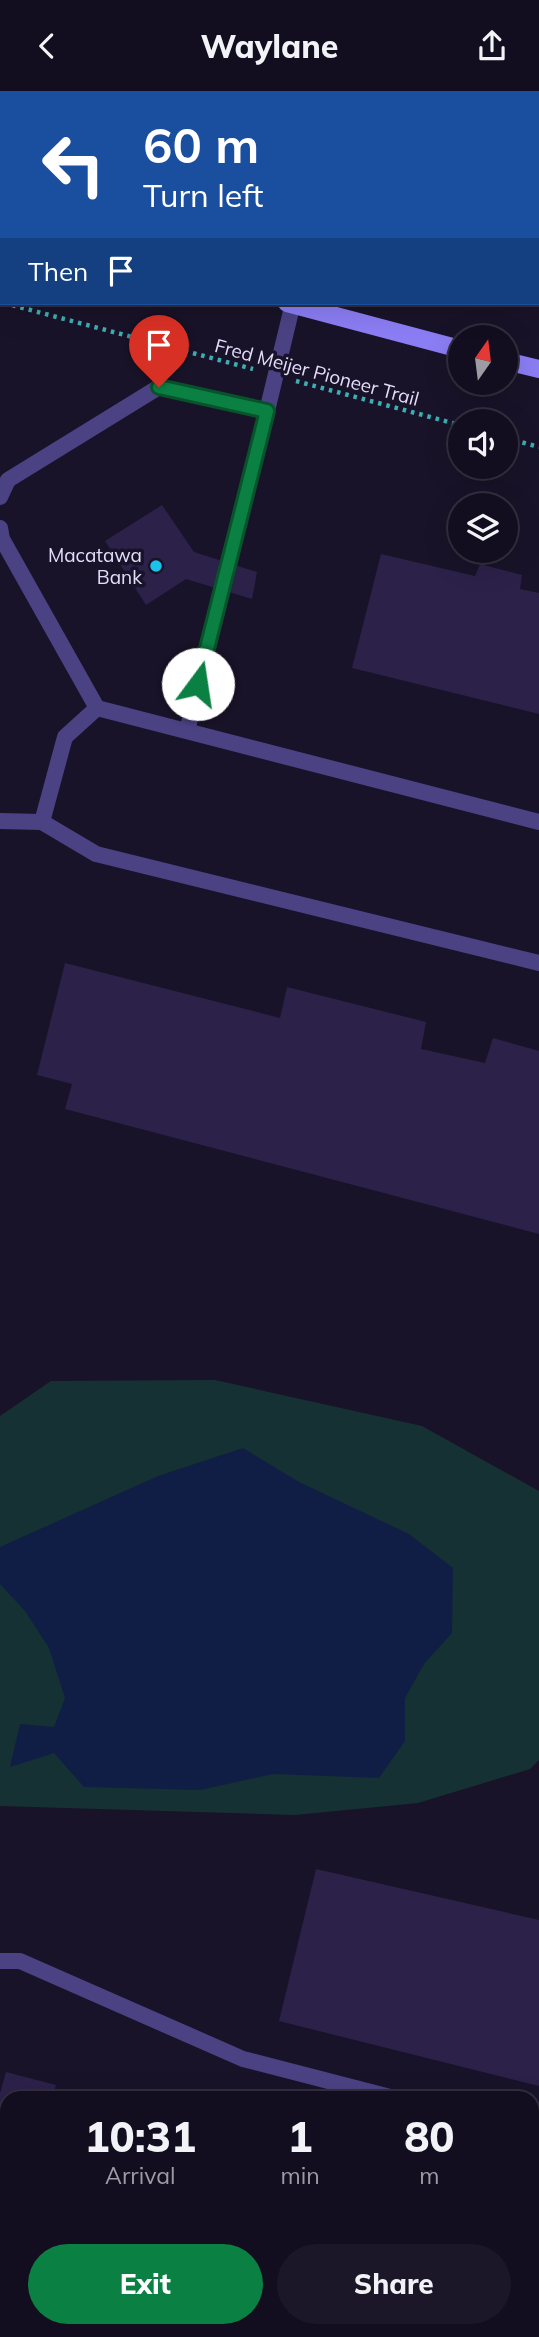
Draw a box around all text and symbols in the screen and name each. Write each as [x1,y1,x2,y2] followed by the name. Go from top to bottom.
[201,26,338,66] text: Waylane
[28,27,66,65] icon: back
[473,27,511,65] icon: share
[143,114,259,175] text: 60 m
[28,119,119,210] icon: left
[143,175,263,215] text: Turn left
[102,252,140,290] icon: arrive
[28,255,88,288] text: Then
[129,315,189,387] pin
[448,325,518,395] north arrow
[448,325,518,563] map controls
[140,326,178,364] icon: arrive
[212,333,422,411] street label: Fred Meijer Pioneer Trail
[448,409,518,479] button: sound
[448,493,518,563] button: layers
[48,543,142,589] place label: Macatawa Bank
[148,558,164,574] marker: Macatawa Bank
[161,647,235,721] position arrow
[84,2110,196,2163] text: 10:31
[288,2110,313,2163] text: 1
[404,2110,455,2163] text: 80
[105,2161,175,2190] text: Arrival
[281,2161,320,2190] text: min
[419,2161,439,2190] text: m
[28,2244,263,2324] button: Exit
[277,2244,511,2324] button: Share

